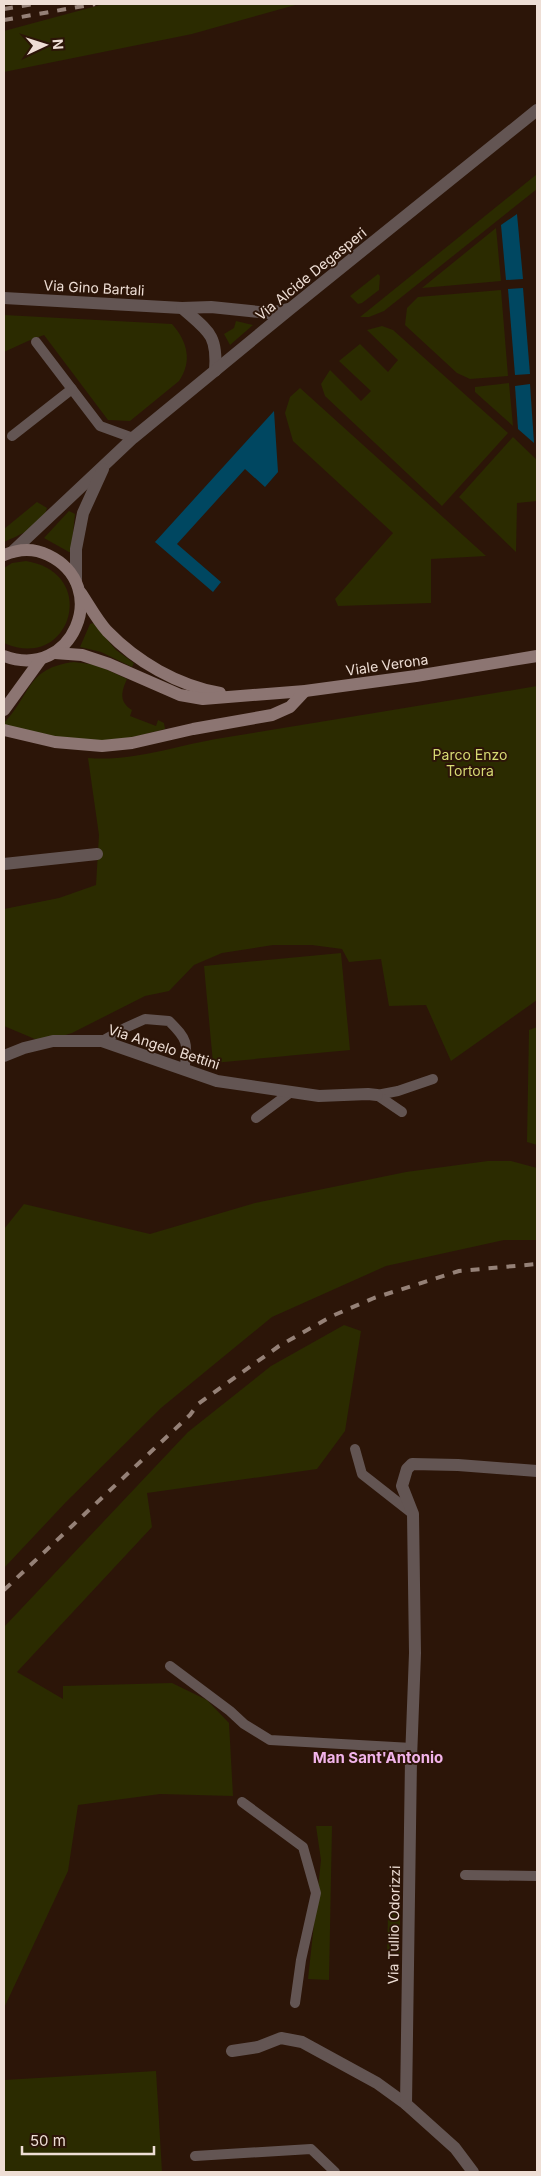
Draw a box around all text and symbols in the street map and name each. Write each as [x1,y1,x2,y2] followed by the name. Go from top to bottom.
[20,20,70,70] north arrow
[50,38,67,50] text: N
[252,224,370,324] street label: Via Alcide Degasperi
[43,276,145,299] street label: Via Gino Bartali
[345,650,429,679] street label: Viale Verona
[433,746,507,779] park label: Parco Enzo Tortora
[106,1020,222,1073] street label: Via Angelo Bettini
[313,1748,443,1767] district label: Man Sant'Antonio
[384,1865,403,1985] street label: Via Tullio Odorizzi
[22,2124,155,2156] scale bar
[30,2131,66,2150] text: 50 m

